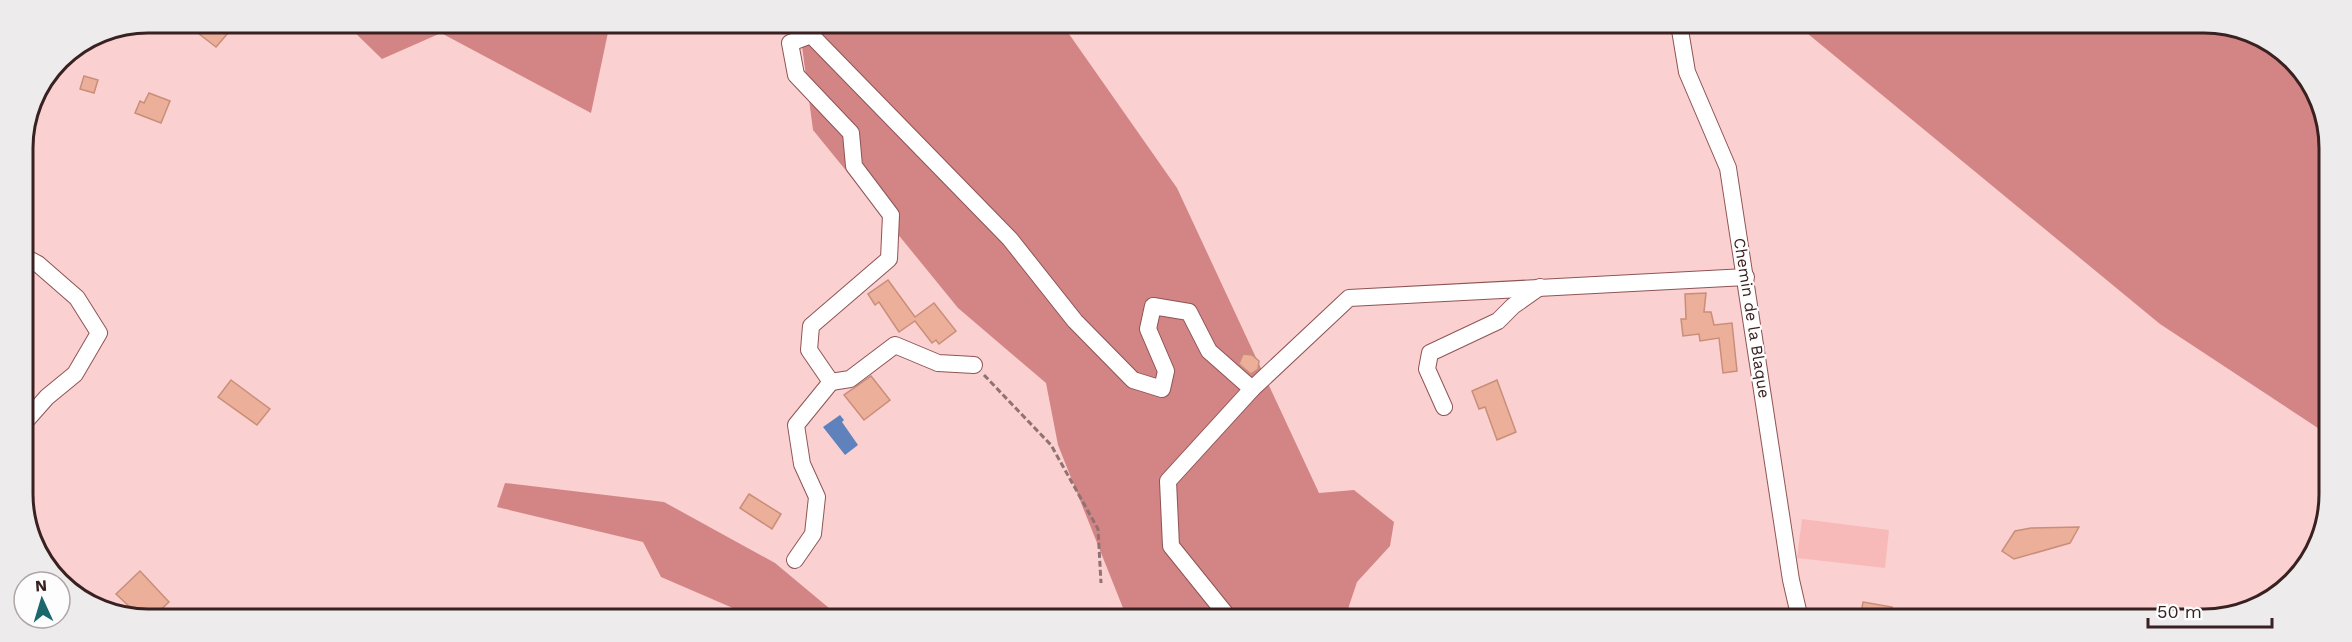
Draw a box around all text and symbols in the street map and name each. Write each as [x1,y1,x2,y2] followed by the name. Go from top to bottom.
[1730,236,1774,400] street label: Chemin de la Blaque
[12,570,72,630] north arrow
[34,576,48,595] text: N
[2148,591,2272,629] scale bar
[2157,601,2202,622] text: 50 m

